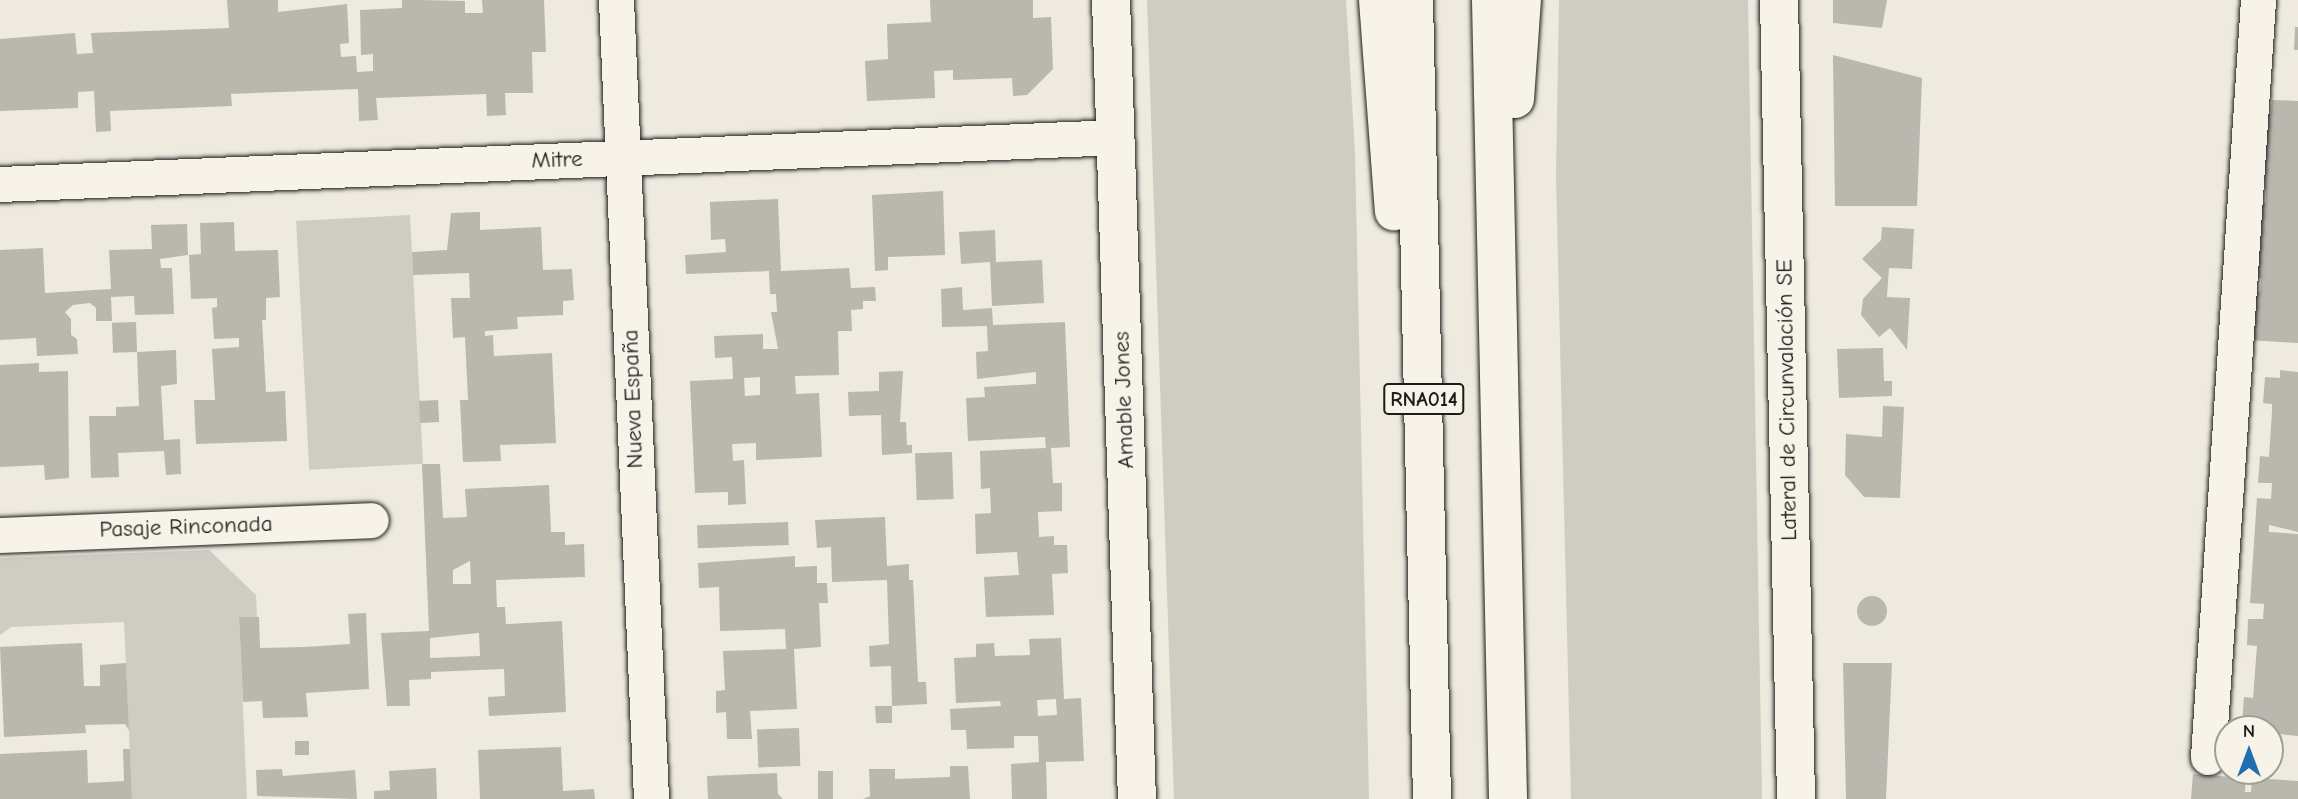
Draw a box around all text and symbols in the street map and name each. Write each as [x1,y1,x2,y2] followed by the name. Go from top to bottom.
[531,145,583,175] street label: Mitre
[1771,259,1803,541] street label: Lateral de Circunvalación SE
[617,329,649,469] street label: Nueva España
[1108,331,1140,469] street label: Amable Jones
[1382,382,1466,416] road number: RNA014
[99,510,273,544] street label: Pasaje Rinconada
[2214,715,2284,785] north arrow
[2243,720,2255,742] text: N

